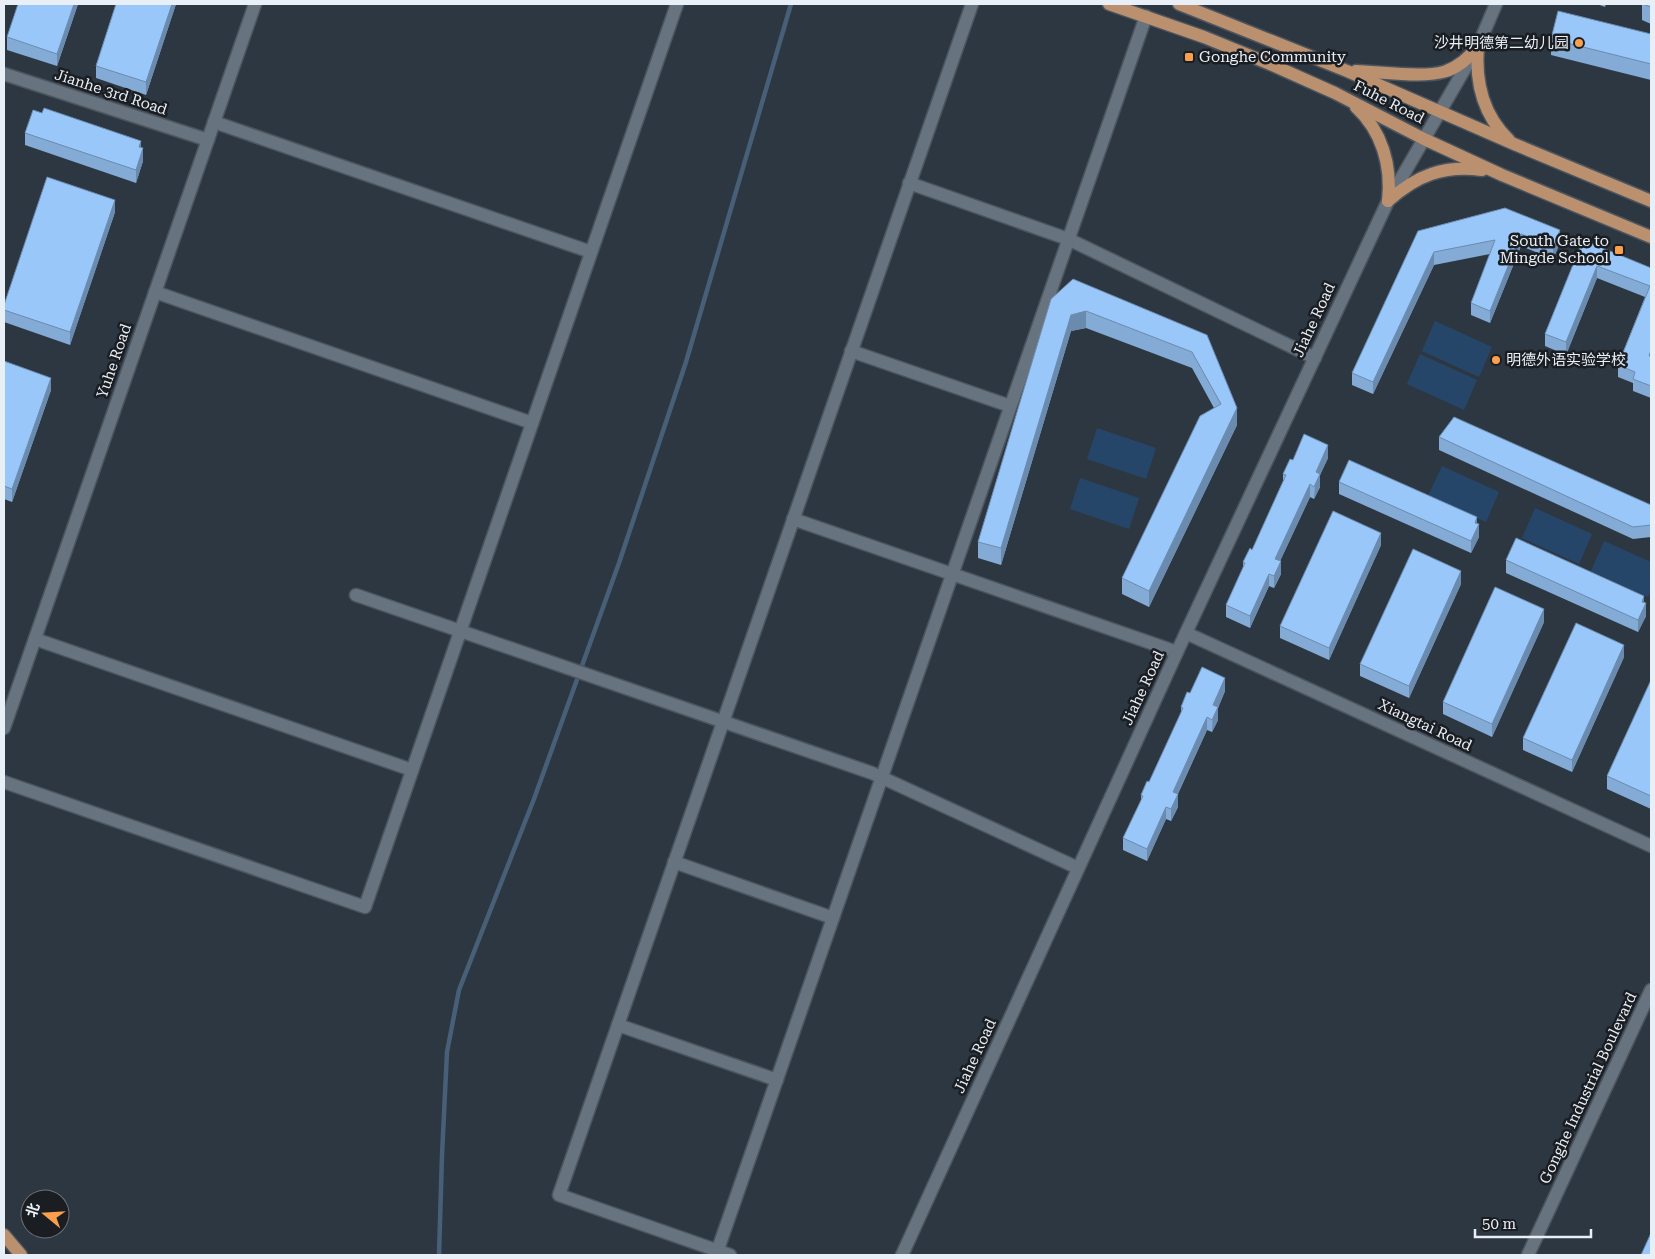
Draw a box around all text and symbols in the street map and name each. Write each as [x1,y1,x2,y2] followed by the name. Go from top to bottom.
[1434,34,1569,52] place label: 沙井明德第二幼儿园
[1573,37,1585,49] marker: 沙井明德第二幼儿园
[1199,48,1346,66] place label: Gonghe Community
[1183,51,1195,63] marker: Gonghe Community
[52,65,170,119] street label: Jianhe 3rd Road
[1351,77,1428,128] street label: Fuhe Road
[1500,232,1609,267] place label: South Gate to Mingde School
[1613,244,1625,256] marker: South Gate to Mingde School
[1289,280,1339,360] street label: Jiahe Road
[93,321,135,401] street label: Yuhe Road
[1506,351,1626,369] place label: 明德外语实验学校
[1490,354,1502,366] marker: 明德外语实验学校
[1118,648,1168,728] street label: Jiahe Road
[1375,695,1475,755] street label: Xiangtai Road
[1536,989,1641,1187] street label: Gonghe Industrial Boulevard
[950,1016,1000,1096] street label: Jiahe Road
[20,1189,70,1239] north arrow
[23,1201,42,1219] text: 北
[1475,1206,1591,1238] scale bar
[1482,1215,1517,1233] text: 50 m

